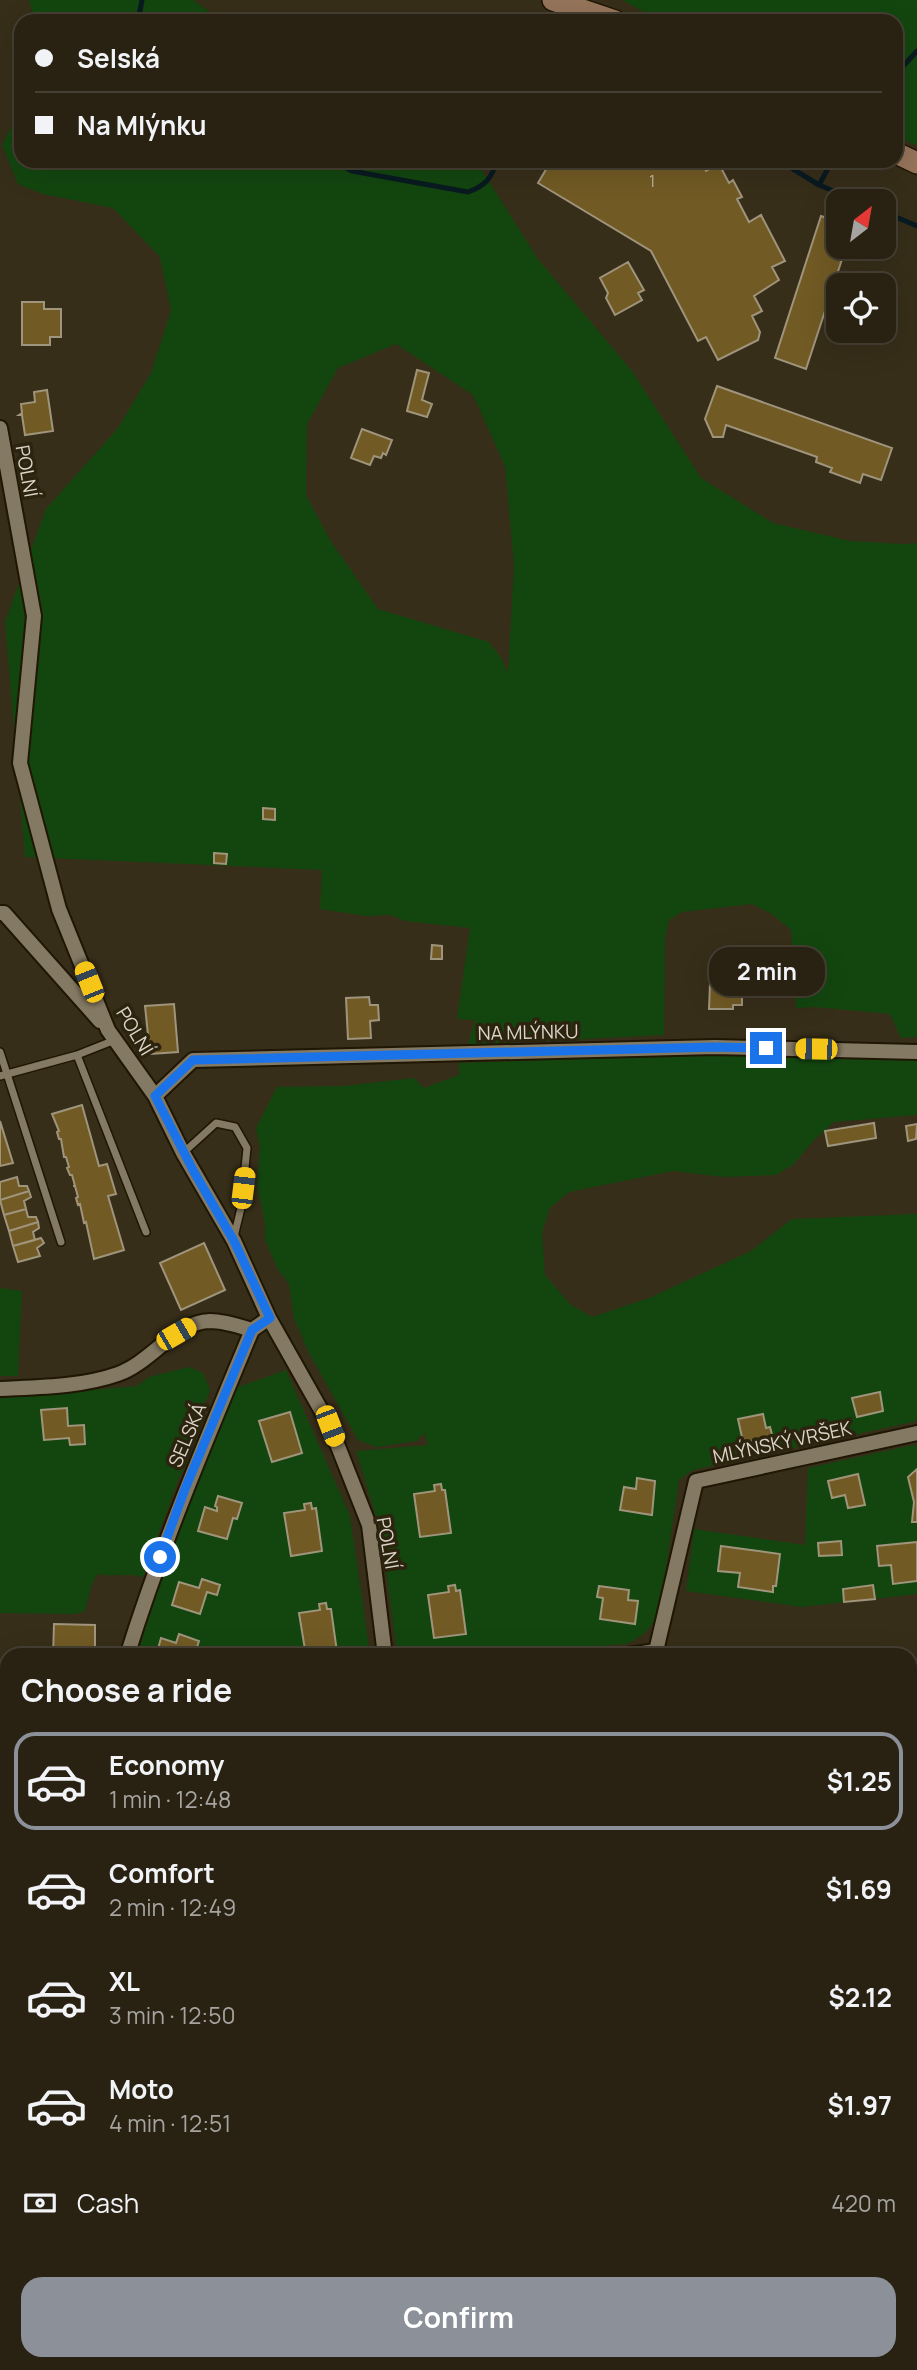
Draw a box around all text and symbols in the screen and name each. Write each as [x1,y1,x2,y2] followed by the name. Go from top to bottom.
[77,40,160,76] text: Selská
[77,107,206,143] text: Na Mlýnku
[649,170,655,192] house number: 1
[826,189,896,259] north arrow
[826,189,896,343] map controls
[826,273,896,343] button: locate
[10,443,44,499] street label: POLNÍ
[708,946,824,996] callout: 2 min
[737,955,797,987] text: 2 min
[72,959,107,1005] car
[110,1002,160,1060] street label: POLNÍ
[477,1018,579,1046] street label: NA MLÝNKU
[750,1032,782,1064] route end
[795,1038,838,1060] car
[231,1166,256,1210] car
[153,1314,200,1354] car
[162,1399,212,1471] street label: SELSKÁ
[313,1403,348,1449] car
[710,1414,854,1469] street label: MLÝNSKÝ VRŠEK
[371,1515,405,1571] street label: POLNÍ
[144,1541,176,1573] route start
[21,1668,232,1712] text: Choose a ride
[109,1747,224,1783] text: Economy
[25,1750,88,1813] icon: car
[827,1763,892,1799] text: $1.25
[109,1783,231,1815] text: 1 min · 12:48
[109,1855,215,1891] text: Comfort
[25,1858,88,1921] icon: car
[826,1871,892,1907] text: $1.69
[109,1891,236,1923] text: 2 min · 12:49
[109,1963,140,1999] text: XL
[25,1966,88,2029] icon: car
[829,1979,892,2015] text: $2.12
[109,1999,236,2031] text: 3 min · 12:50
[109,2071,174,2107] text: Moto
[25,2074,88,2137] icon: car
[827,2087,892,2123] text: $1.97
[109,2107,231,2139] text: 4 min · 12:51
[21,2184,59,2222] icon: cash
[77,2185,139,2221] text: Cash
[831,2187,896,2219] text: 420 m
[21,2277,896,2357] button: Confirm

